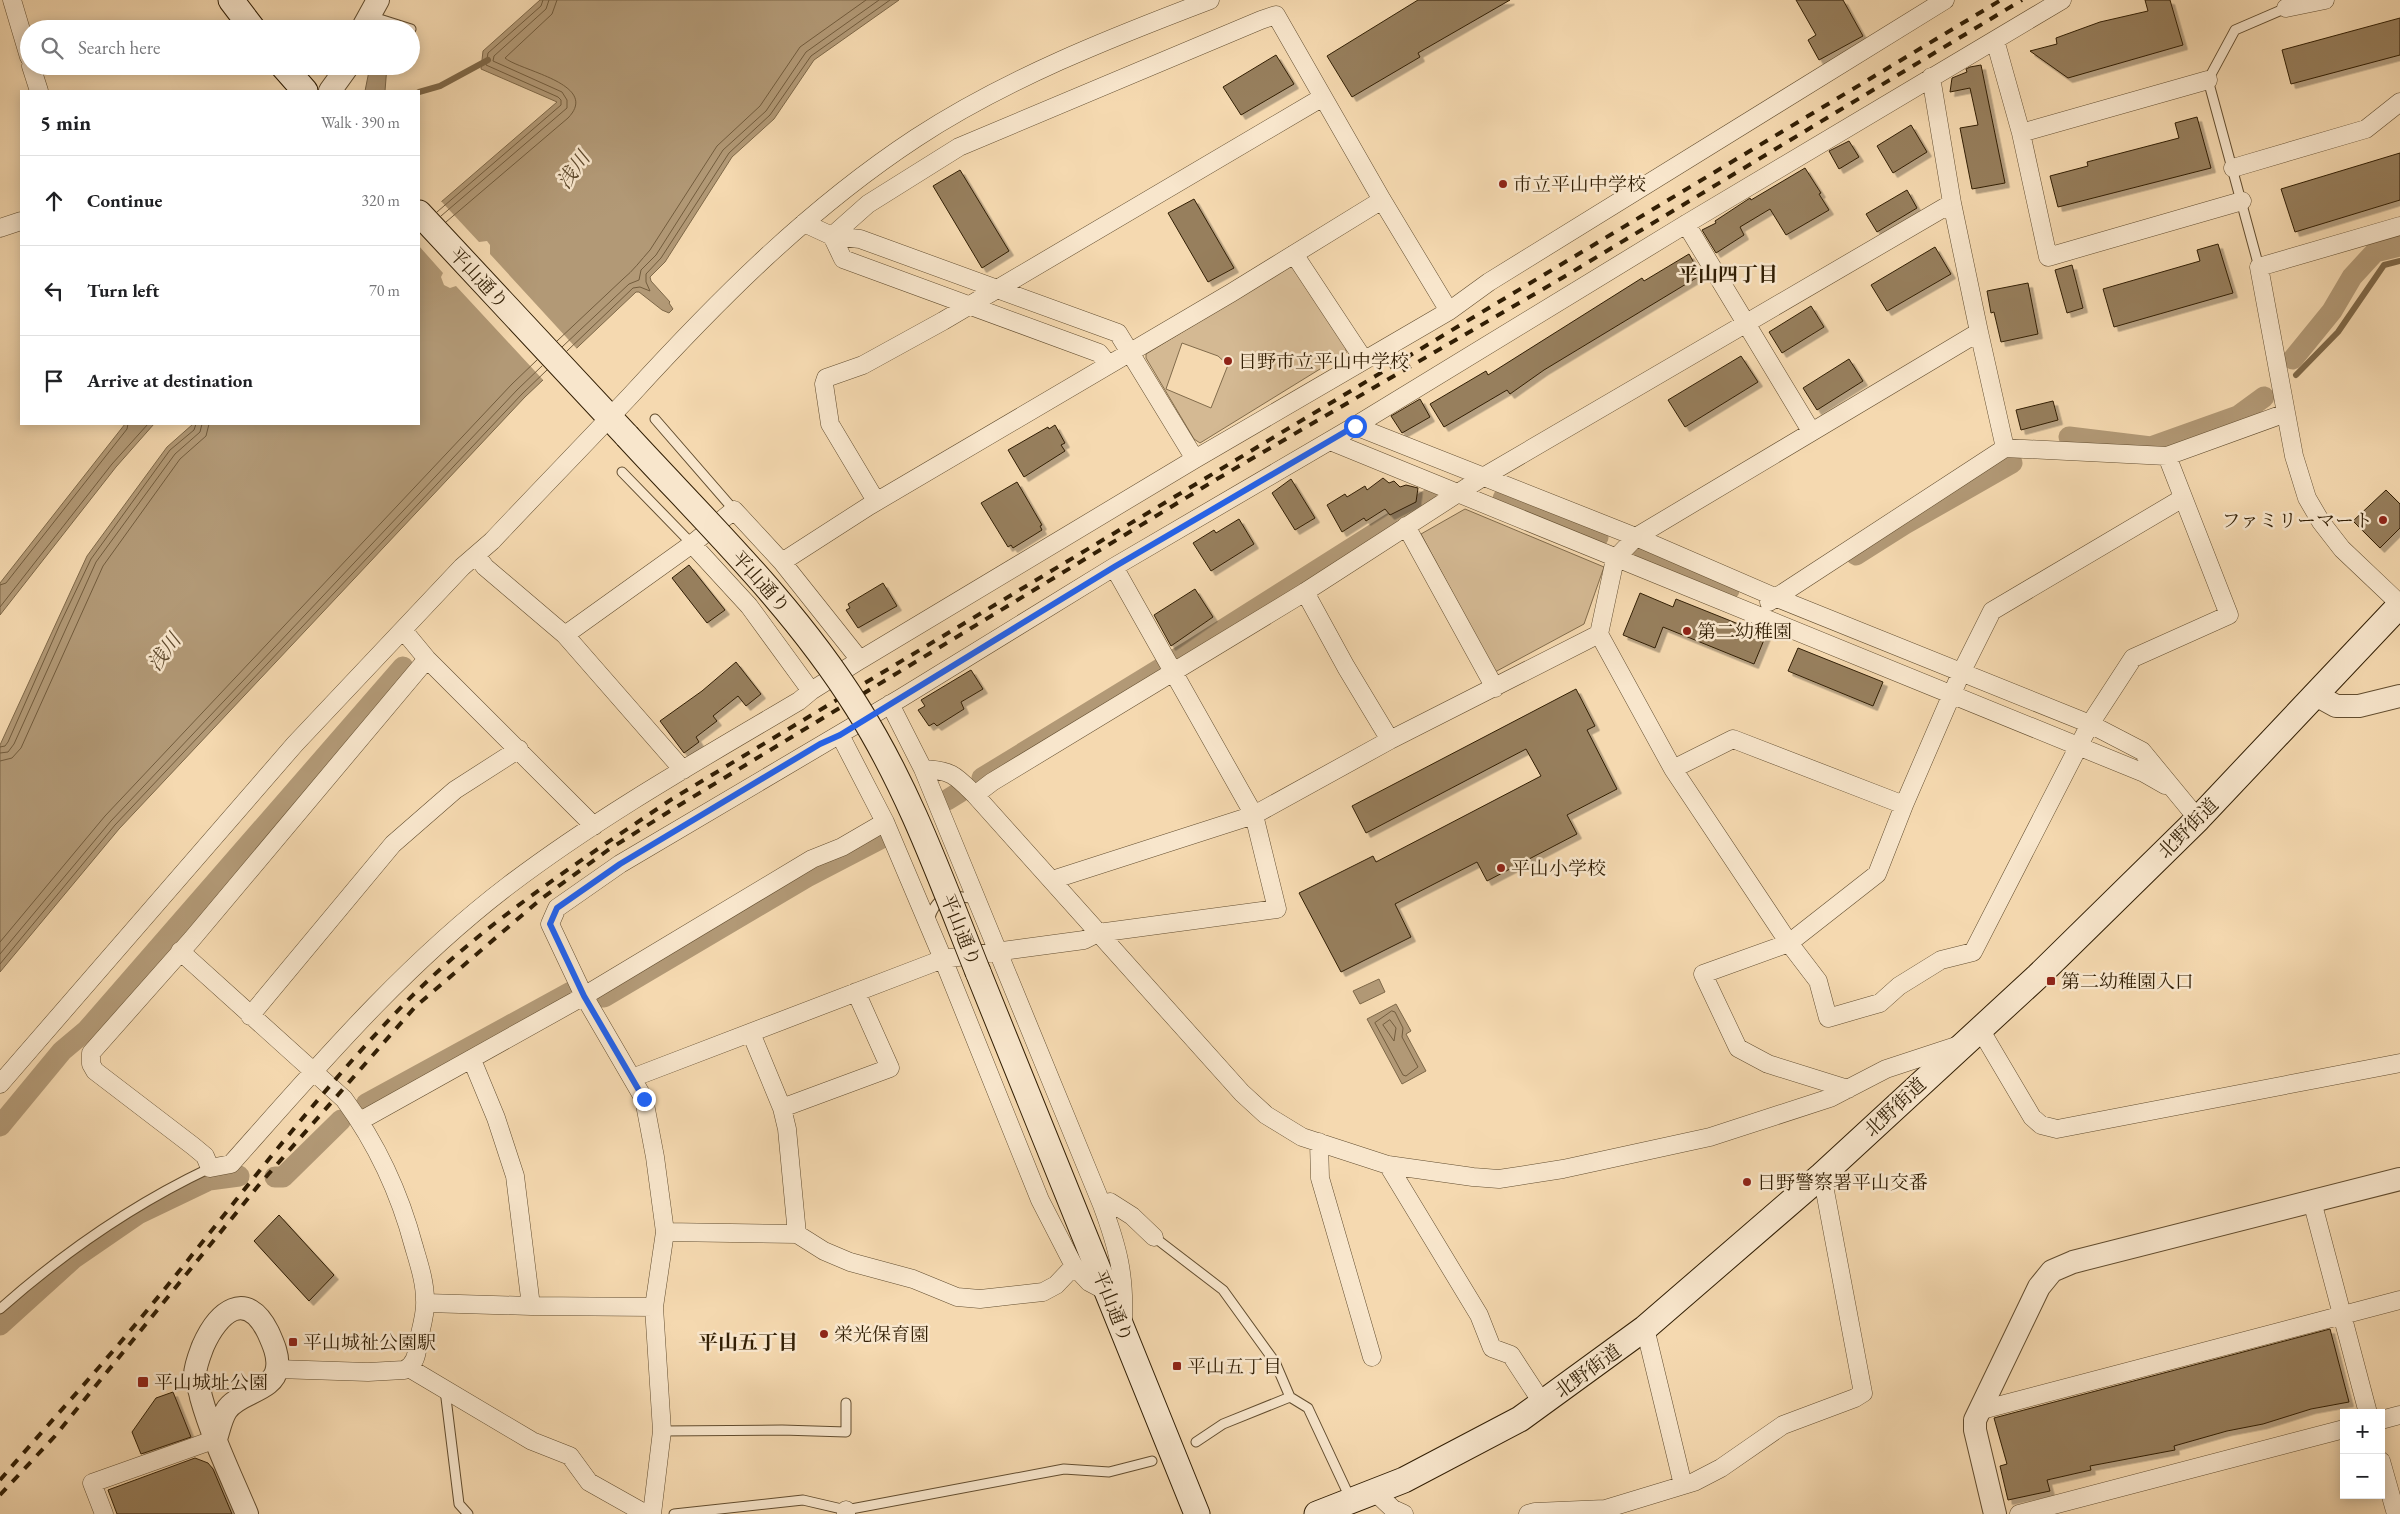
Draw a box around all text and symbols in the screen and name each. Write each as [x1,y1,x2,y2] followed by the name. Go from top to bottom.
[20,20,420,75] search box
[38,34,66,62] icon: search
[78,35,160,60] text: Search here
[40,109,91,136] text: 5 min
[321,112,400,133] text: Walk · 390 m
[551,145,596,194] water label: 浅川
[1513,172,1646,197] place label: 市立平山中学校
[1497,178,1509,190] marker: 市立平山中学校
[40,187,68,215] icon: ahead
[87,188,162,213] text: Continue
[361,190,400,211] text: 320 m
[444,242,514,314] street label: 平山通り
[1678,261,1778,287] district label: 平山四丁目
[40,277,68,305] icon: left
[87,278,159,303] text: Turn left
[369,280,400,301] text: 70 m
[1238,349,1409,374] place label: 日野市立平山中学校
[1222,355,1234,367] marker: 日野市立平山中学校
[40,367,68,395] icon: arrive
[87,368,253,393] text: Arrive at destination
[1344,415,1367,438] route start
[2221,508,2373,533] place label: ファミリーマート
[2377,514,2389,526] marker: ファミリーマート
[726,545,796,619] street label: 平山通り
[1697,619,1792,644] place label: 第二幼稚園
[1681,625,1693,637] marker: 第二幼稚園
[142,627,188,676] water label: 浅川
[2152,792,2224,864] street label: 北野街道
[1511,856,1606,881] place label: 平山小学校
[1495,862,1507,874] marker: 平山小学校
[935,890,987,970] street label: 平山通り
[2061,969,2194,994] place label: 第二幼稚園入口
[2045,975,2057,987] marker: 第二幼稚園入口
[1859,1072,1931,1142] street label: 北野街道
[633,1088,656,1111] route end
[1757,1170,1928,1195] place label: 日野警察署平山交番
[1741,1176,1753,1188] marker: 日野警察署平山交番
[1087,1266,1139,1346] street label: 平山通り
[834,1322,929,1347] place label: 栄光保育園
[818,1328,830,1340] marker: 栄光保育園
[698,1329,798,1355] district label: 平山五丁目
[303,1330,436,1355] place label: 平山城祉公園駅
[287,1336,299,1348] marker: 平山城祉公園駅
[1550,1339,1626,1403] street label: 北野街道
[1187,1354,1282,1379] place label: 平山五丁目
[1171,1360,1183,1372] marker: 平山五丁目
[154,1370,268,1395] place label: 平山城址公園
[136,1375,150,1389] marker: 平山城址公園
[2340,1409,2385,1499] map controls
[2340,1409,2385,1454] button: +
[2340,1454,2385,1499] button: −

